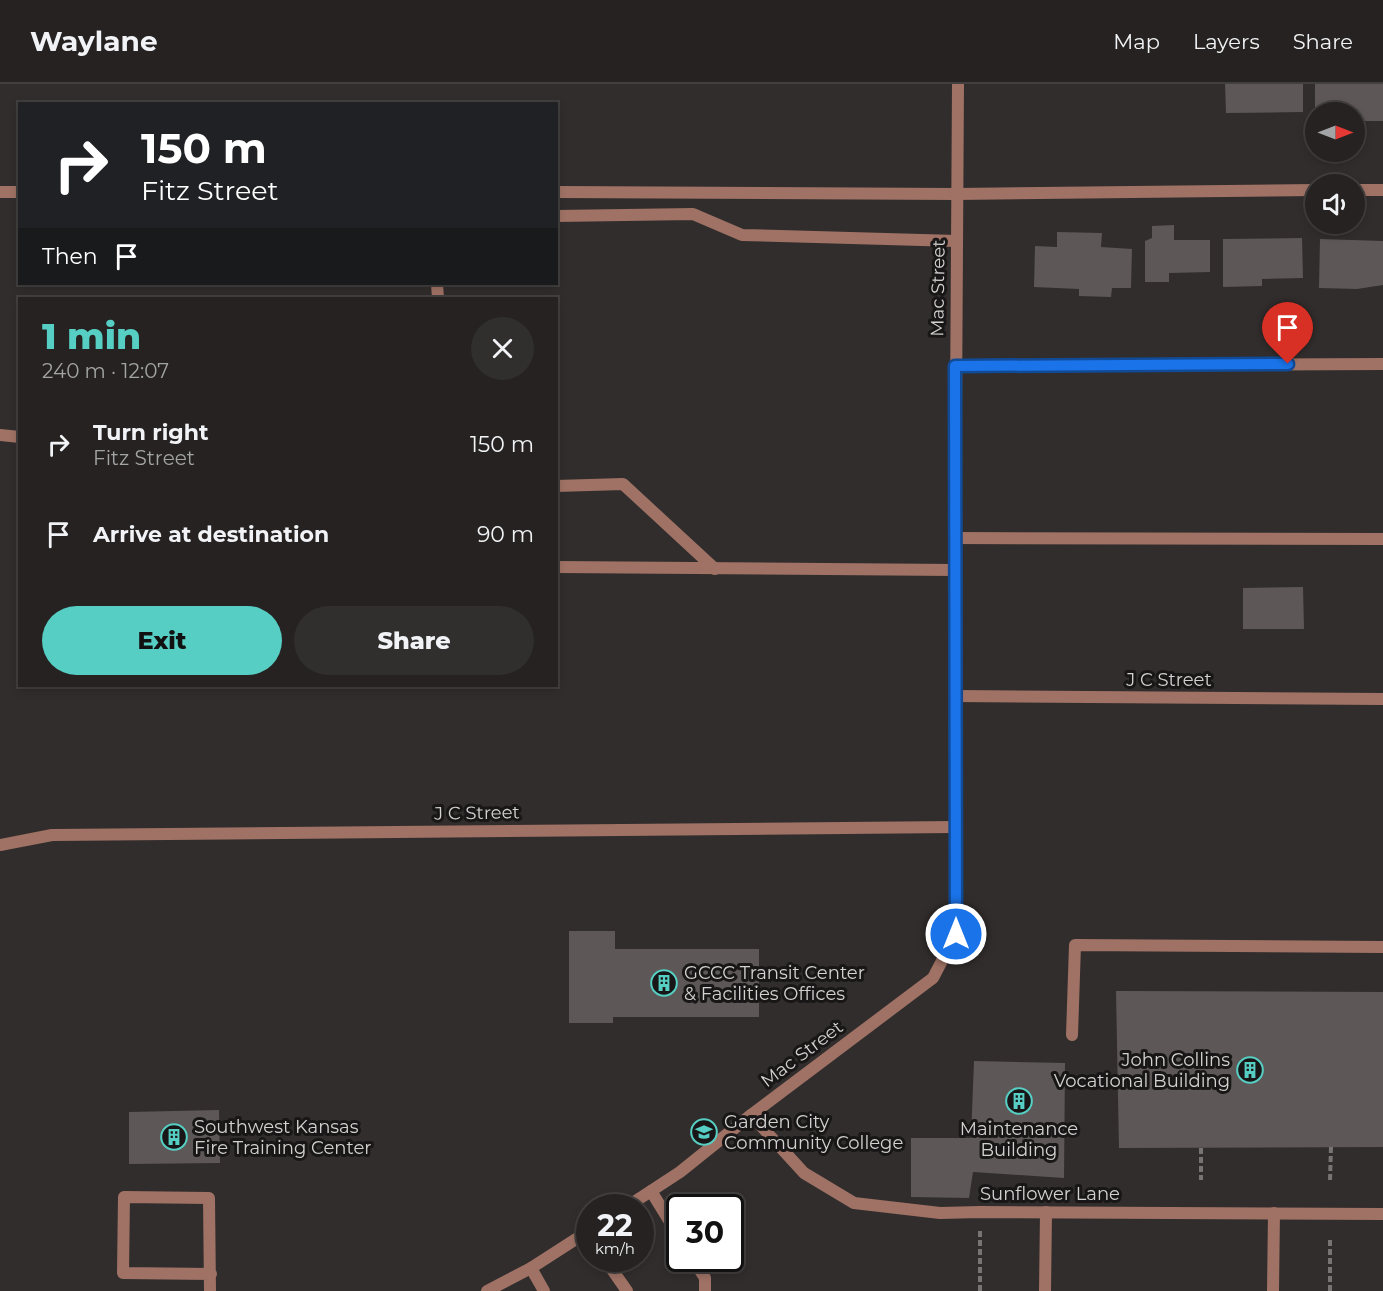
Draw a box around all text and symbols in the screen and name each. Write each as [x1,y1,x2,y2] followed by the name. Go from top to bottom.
[30,24,158,58] text: Waylane
[1113,29,1160,54] text: Map
[1193,29,1260,54] text: Layers
[1293,29,1353,54] text: Share
[1305,102,1365,162] north arrow
[1305,102,1365,234] map controls
[141,122,267,174] text: 150 m
[42,126,120,204] icon: right
[141,174,279,207] text: Fitz Street
[1305,174,1365,234] button: sound
[926,239,950,337] street label: Mac Street
[110,240,143,273] icon: arrive
[42,243,98,270] text: Then
[1262,302,1313,364] pin
[1271,311,1304,344] icon: arrive
[42,314,141,358] text: 1 min
[471,317,534,380] button: close
[42,359,169,383] text: 240 m · 12:07
[93,419,208,446] text: Turn right
[42,428,75,461] icon: right
[470,431,534,458] text: 150 m
[93,446,195,470] text: Fitz Street
[42,518,75,551] icon: arrive
[93,521,329,548] text: Arrive at destination
[477,521,534,548] text: 90 m
[42,606,282,675] button: Exit
[294,606,534,675] button: Share
[1125,669,1212,691] street label: J C Street
[433,801,520,825] street label: J C Street
[924,902,988,966] position arrow
[684,962,865,1005] place label: GCCC Transit Center & Facilities Offices
[649,968,679,998] building icon: GCCC Transit Center & Facilities Offices
[757,1016,847,1092] street label: Mac Street
[1054,1049,1230,1092] place label: John Collins Vocational Building
[1235,1055,1265,1085] building icon: John Collins Vocational Building
[1004,1086,1034,1116] building icon: Maintenance Building
[724,1111,903,1154] place label: Garden City Community College
[194,1116,372,1159] place label: Southwest Kansas Fire Training Center
[689,1117,719,1147] school or university icon: Garden City Community College
[960,1118,1078,1161] place label: Maintenance Building
[159,1122,189,1152] building icon: Southwest Kansas Fire Training Center
[980,1183,1120,1205] street label: Sunflower Lane
[666,1194,744,1272] speed limit sign: 30
[597,1207,633,1244] text: 22
[595,1239,635,1258] text: km/h

